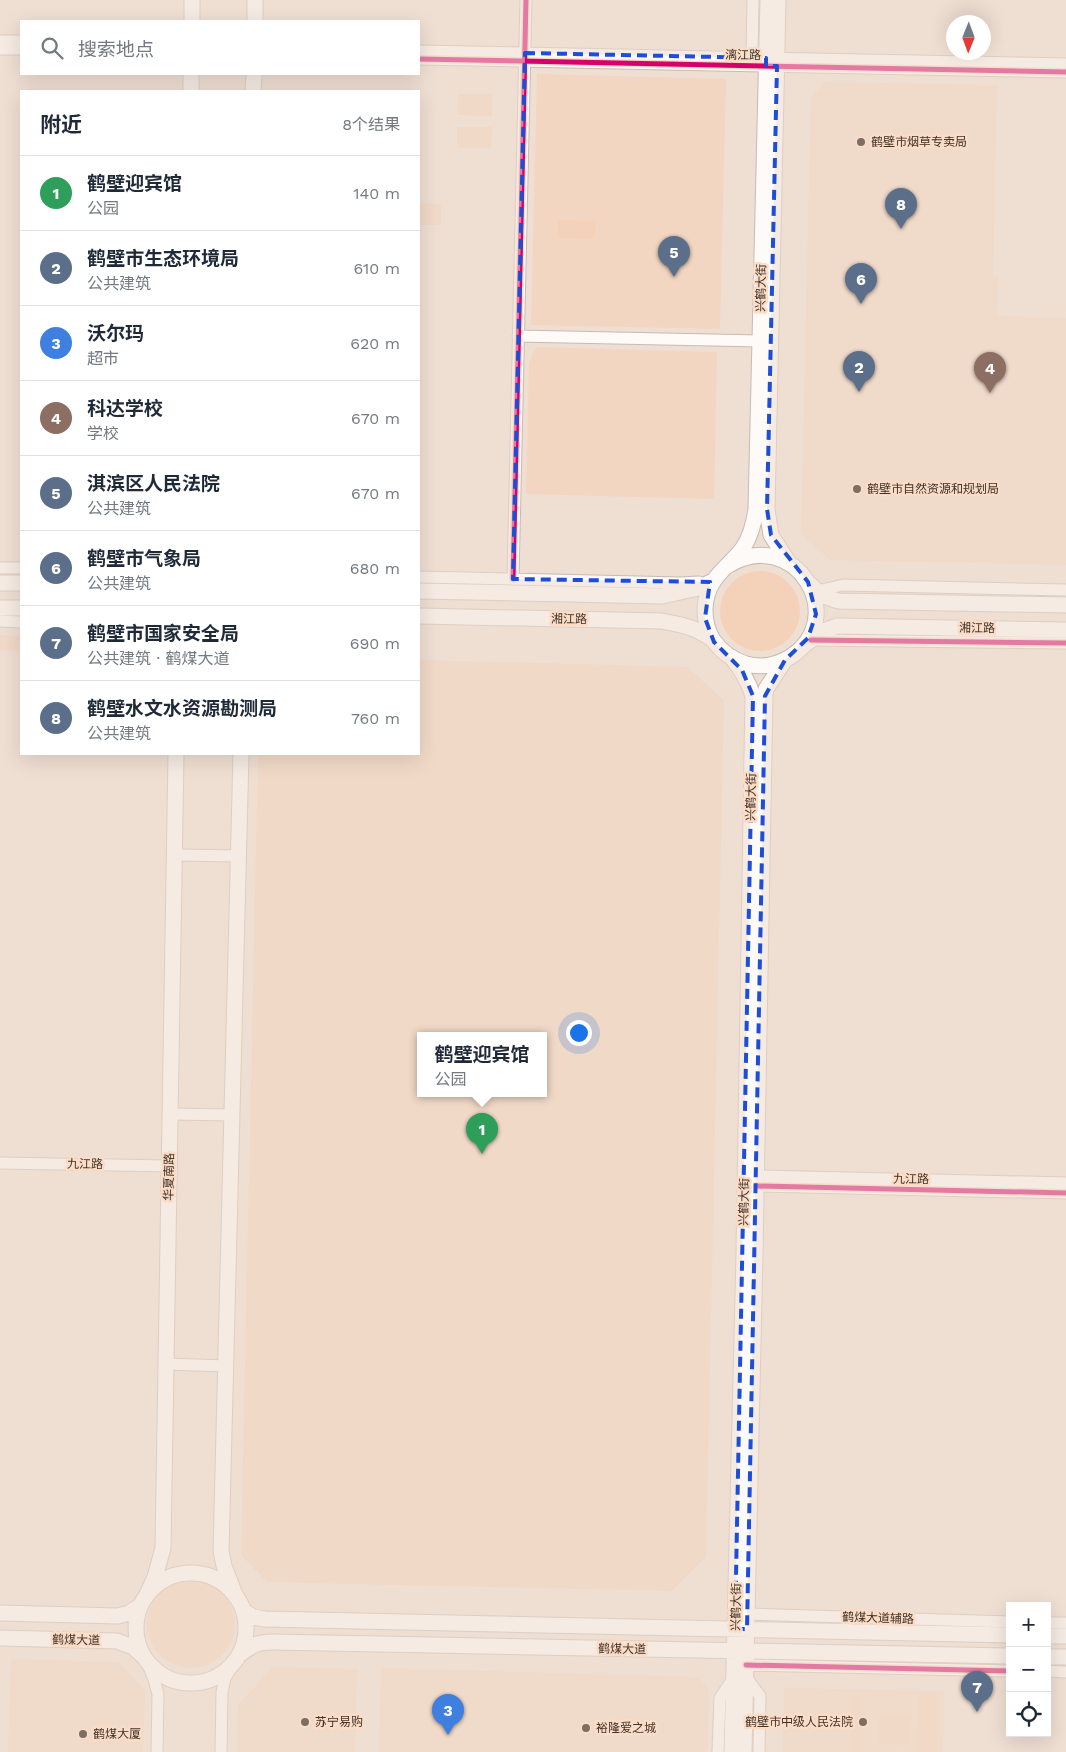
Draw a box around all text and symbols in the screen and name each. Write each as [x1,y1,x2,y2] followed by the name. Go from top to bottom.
[946,15,991,60] north arrow
[20,20,420,75] search box
[38,34,66,62] icon: search
[78,38,154,61] text: 搜索地点
[725,48,761,62] street label: 漓江路
[40,112,82,137] text: 附近
[342,115,400,134] text: 8个结果
[871,135,967,149] place label: 鹤壁市烟草专卖局
[855,136,867,148] marker: 鹤壁市烟草专卖局
[87,172,182,195] text: 鹤壁迎宾馆
[53,184,59,203] text: 1
[353,184,400,203] text: 140 m
[885,188,917,229] pin: 8
[87,199,119,218] text: 公园
[658,236,690,277] pin: 5
[87,247,239,270] text: 鹤壁市生态环境局
[51,259,61,278] text: 2
[353,259,400,278] text: 610 m
[845,263,877,304] pin: 6
[754,264,768,312] street label: 兴鹤大街
[87,274,151,293] text: 公共建筑
[87,322,144,345] text: 沃尔玛
[51,334,61,353] text: 3
[350,334,400,353] text: 620 m
[87,349,119,368] text: 超市
[843,351,875,392] pin: 2
[974,352,1006,393] pin: 4
[87,397,163,420] text: 科达学校
[51,409,61,428] text: 4
[351,409,400,428] text: 670 m
[87,424,119,443] text: 学校
[87,472,220,495] text: 淇滨区人民法院
[867,482,999,496] place label: 鹤壁市自然资源和规划局
[851,483,863,495] marker: 鹤壁市自然资源和规划局
[51,484,61,503] text: 5
[351,484,400,503] text: 670 m
[87,499,151,518] text: 公共建筑
[87,547,201,570] text: 鹤壁市气象局
[51,559,61,578] text: 6
[350,559,400,578] text: 680 m
[87,574,151,593] text: 公共建筑
[551,612,587,626] street label: 湘江路
[959,621,995,635] street label: 湘江路
[87,622,239,645] text: 鹤壁市国家安全局
[51,634,61,653] text: 7
[350,634,400,653] text: 690 m
[87,649,230,668] text: 公共建筑 · 鹤煤大道
[87,697,277,720] text: 鹤壁水文水资源勘测局
[51,709,61,728] text: 8
[351,709,400,728] text: 760 m
[87,724,151,743] text: 公共建筑
[744,773,758,821] street label: 兴鹤大街
[566,1020,592,1046] your location
[417,1032,547,1097] popup
[434,1043,530,1066] text: 鹤壁迎宾馆
[434,1070,467,1089] text: 公园
[466,1113,498,1154] pin: 1
[162,1153,176,1201] street label: 华夏南路
[67,1157,103,1171] street label: 九江路
[893,1172,929,1186] street label: 九江路
[737,1178,751,1226] street label: 兴鹤大街
[729,1583,743,1631] street label: 兴鹤大街
[1006,1602,1051,1737] map controls
[1006,1602,1051,1647] button: +
[842,1610,914,1626] street label: 鹤煤大道辅路
[52,1633,100,1647] street label: 鹤煤大道
[598,1642,646,1656] street label: 鹤煤大道
[1006,1647,1051,1692] button: −
[961,1671,993,1712] pin: 7
[1006,1692,1051,1737] button: locate
[432,1694,464,1735] pin: 3
[315,1715,363,1729] place label: 苏宁易购
[745,1715,853,1729] place label: 鹤壁市中级人民法院
[299,1716,311,1728] marker: 苏宁易购
[857,1716,869,1728] marker: 鹤壁市中级人民法院
[596,1721,656,1735] place label: 裕隆爱之城
[580,1722,592,1734] marker: 裕隆爱之城
[93,1727,141,1741] place label: 鹤煤大厦
[77,1728,89,1740] marker: 鹤煤大厦

